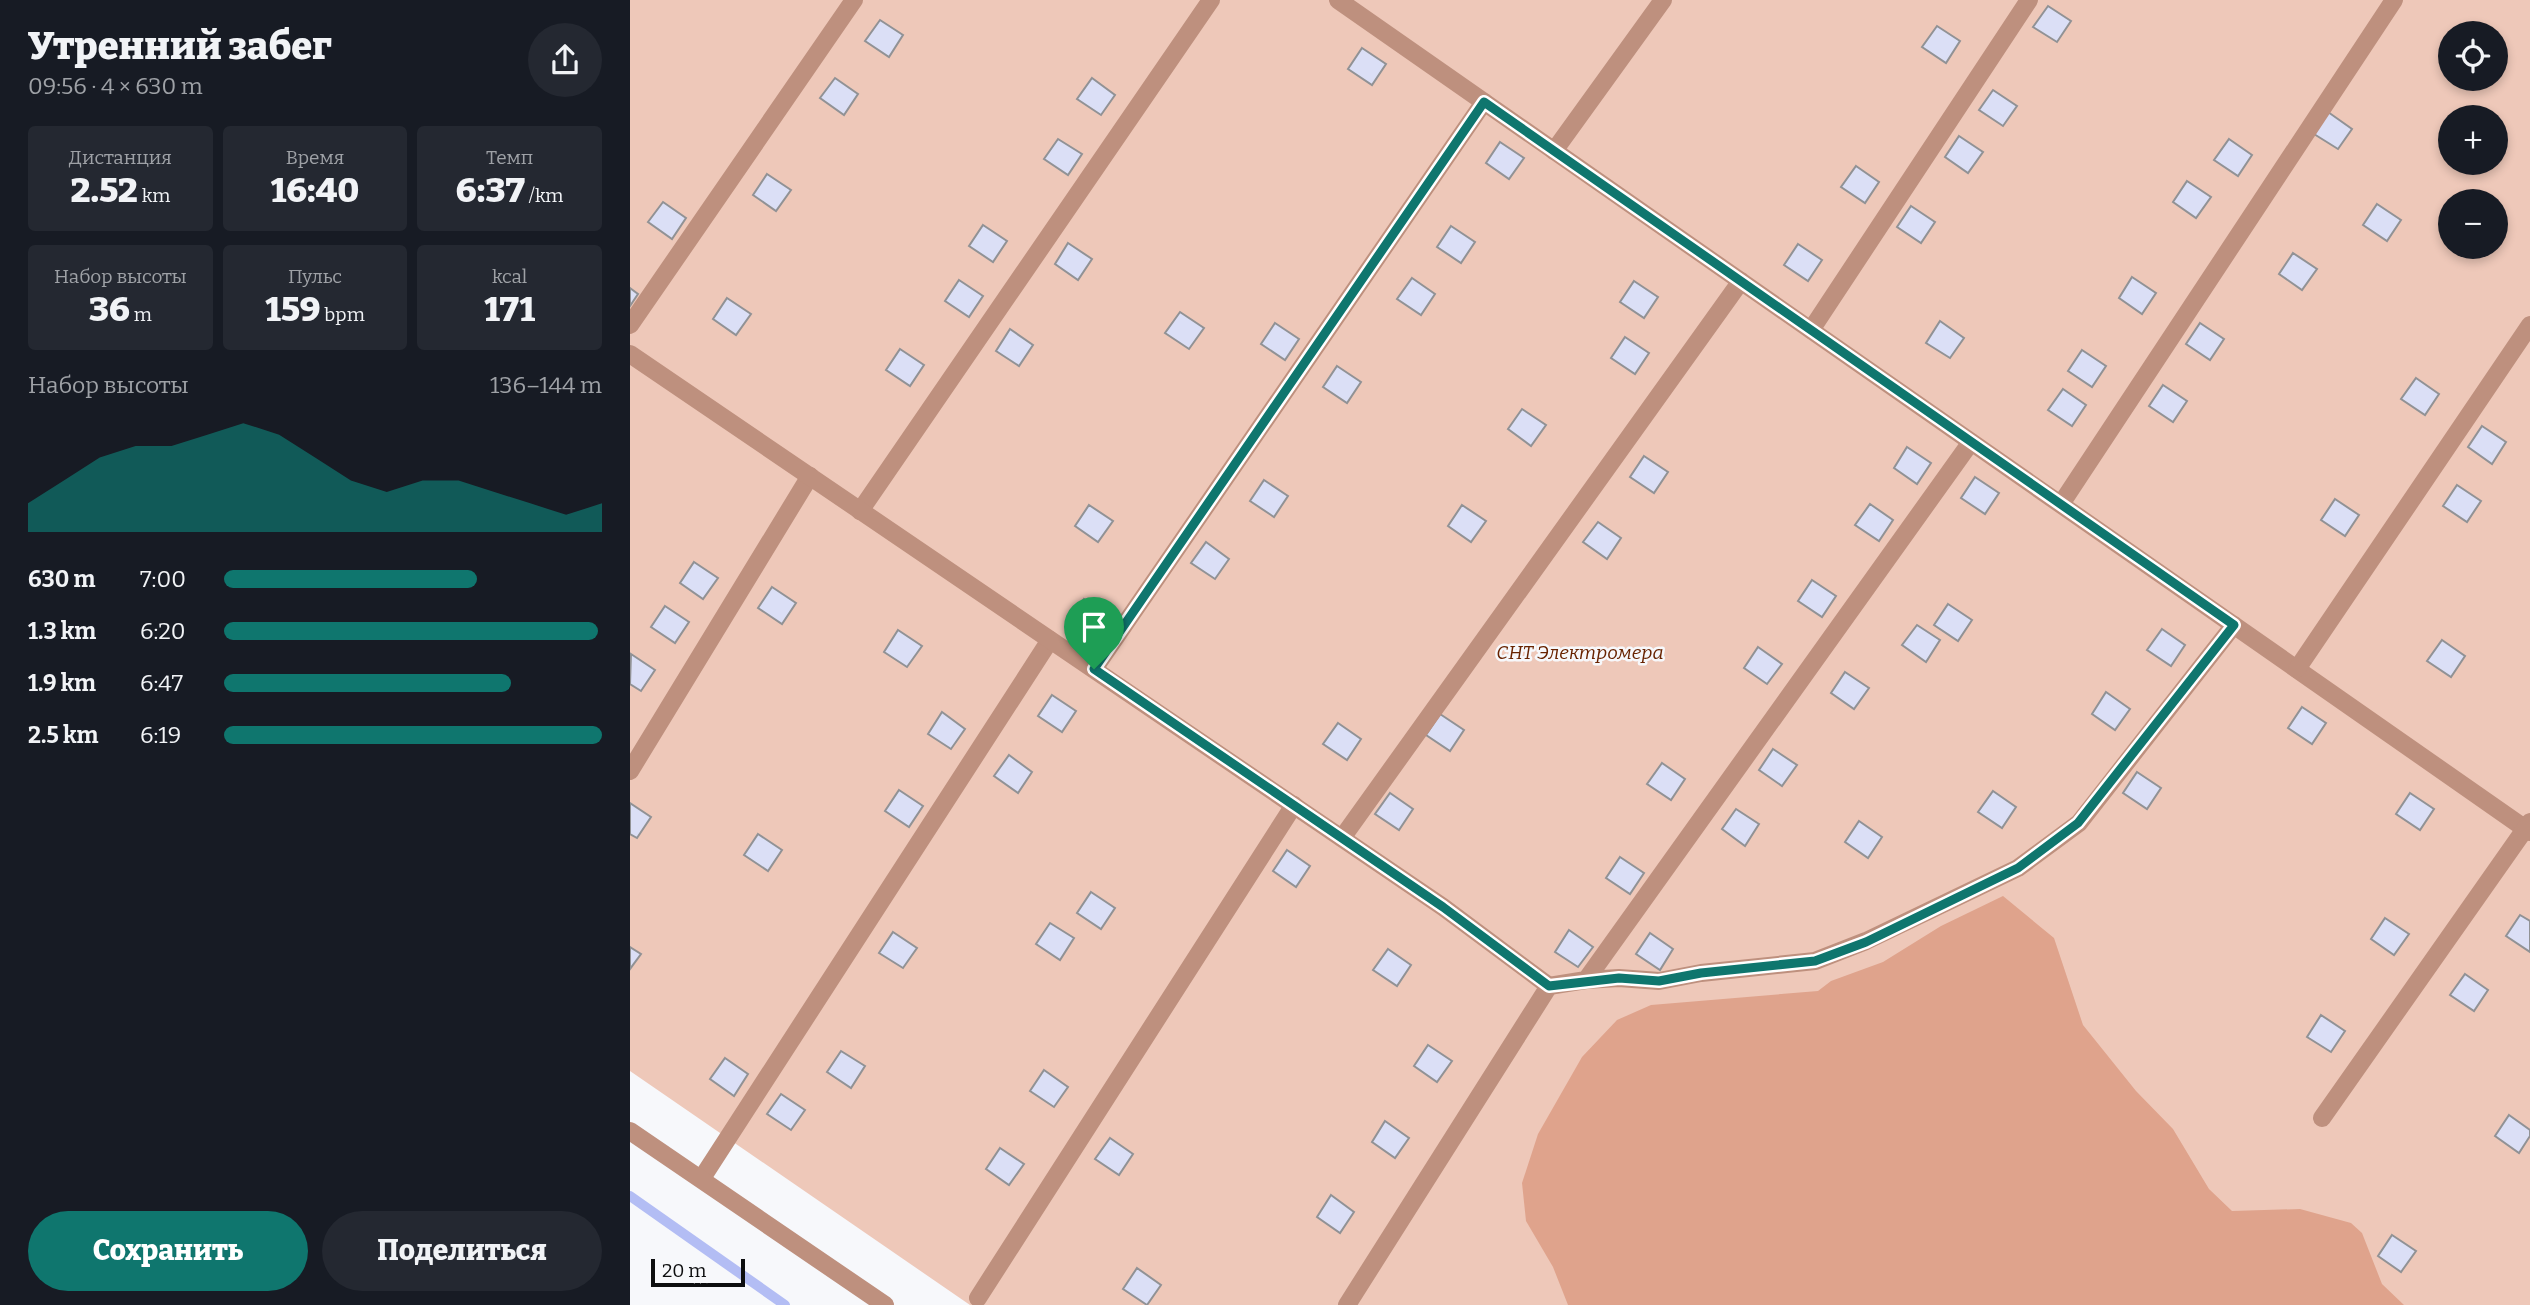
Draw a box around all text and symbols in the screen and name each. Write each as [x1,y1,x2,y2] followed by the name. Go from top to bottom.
[2438,21,2508,259] map controls
[2438,21,2508,91] button: locate
[28,23,332,69] text: Утренний забег
[528,23,602,97] button: share
[28,72,203,100] text: 09:56 · 4 × 630 m
[2438,105,2508,175] button: +
[69,146,172,169] text: Дистанция
[286,146,344,169] text: Время
[486,146,533,169] text: Темп
[70,169,138,211] text: 2.52
[271,169,359,211] text: 16:40
[456,169,525,211] text: 6:37
[138,184,170,207] text: km
[525,184,563,207] text: /km
[2438,189,2508,259] button: −
[54,265,187,288] text: Набор высоты
[288,265,342,288] text: Пульс
[492,265,527,288] text: kcal
[89,288,130,330] text: 36
[265,288,321,330] text: 159
[484,288,535,330] text: 171
[130,303,152,326] text: m
[321,303,365,326] text: bpm
[28,371,189,399] text: Набор высоты
[490,371,602,399] text: 136–144 m
[28,565,95,593] text: 630 m
[140,565,186,593] text: 7:00
[1064,597,1124,669] pin
[1075,608,1113,646] icon: arrive
[28,617,96,645] text: 1.3 km
[140,617,186,645] text: 6:20
[1496,641,1664,664] park label: СНТ Электромера
[28,669,96,697] text: 1.9 km
[140,669,183,697] text: 6:47
[28,721,98,749] text: 2.5 km
[140,721,181,749] text: 6:19
[28,1211,308,1291] button: Сохранить
[322,1211,602,1291] button: Поделиться
[651,1256,746,1288] scale bar
[662,1259,706,1282] text: 20 m

